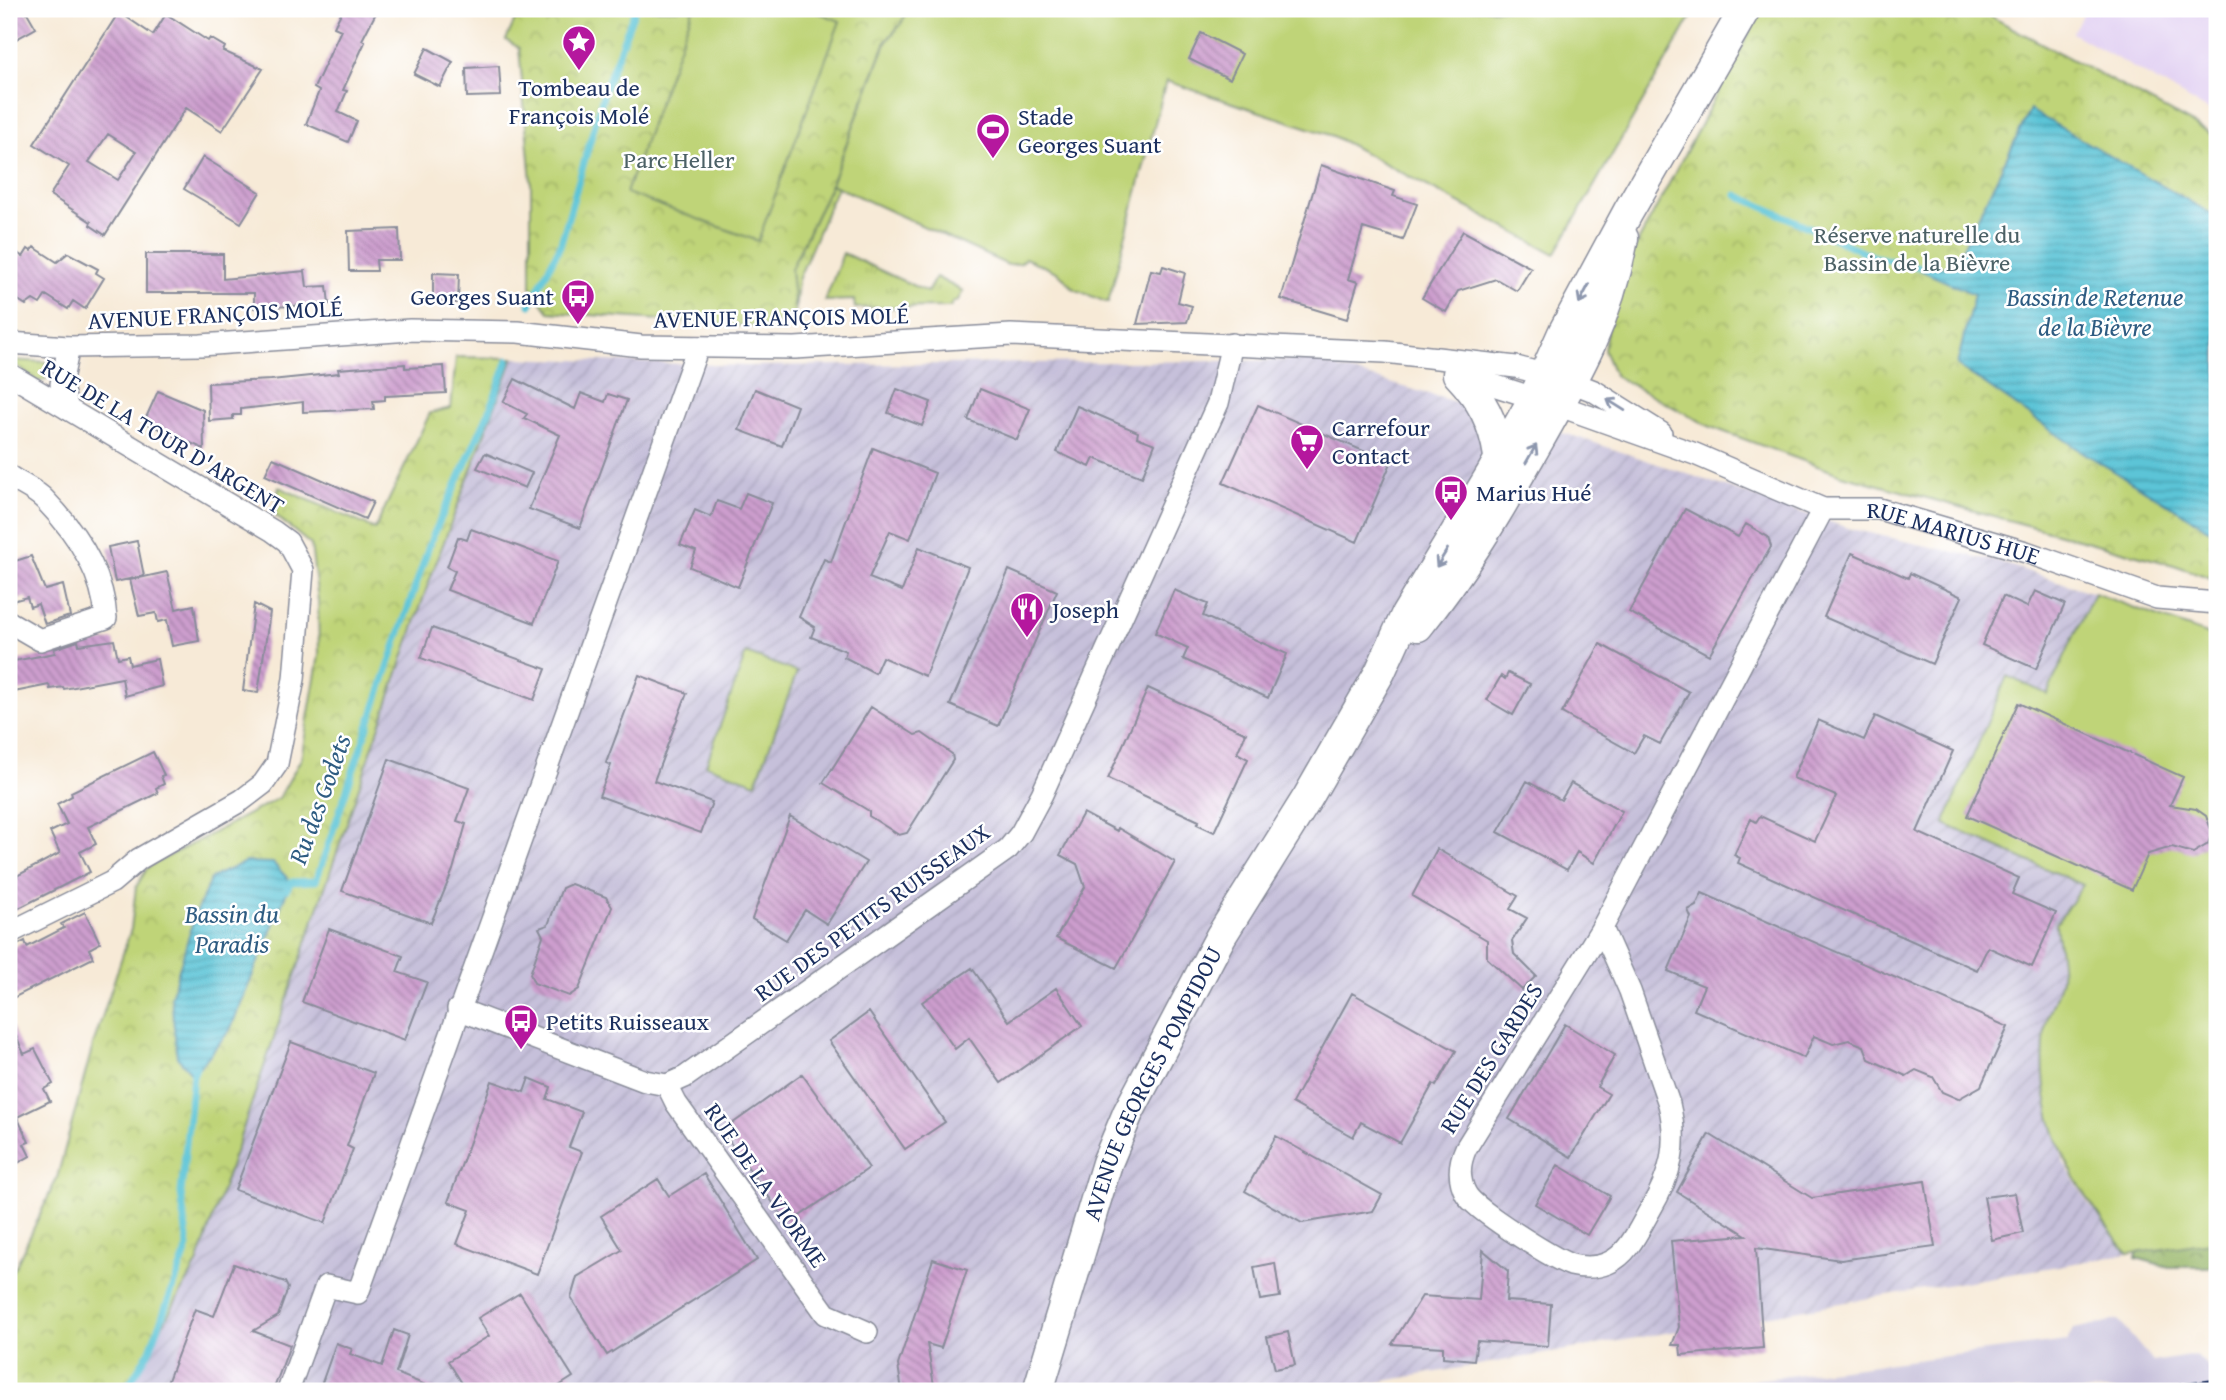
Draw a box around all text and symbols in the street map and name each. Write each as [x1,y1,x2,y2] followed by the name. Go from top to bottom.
[560,23,598,72] place icon: Tombeau de François Molé
[509,70,649,133] place label: Tombeau de François Molé
[1018,99,1162,162] place label: Stade Georges Suant
[974,111,1012,160] sports icon: Stade Georges Suant
[623,142,735,177] park label: Parc Heller
[1814,217,2020,280] park label: Réserve naturelle du Bassin de la Bièvre
[559,277,597,326] bus stop icon: Georges Suant
[2005,277,2184,346] water label: Bassin de Retenue de la Bièvre
[410,279,555,314] place label: Georges Suant
[1577,283,1591,303] one-way arrow
[87,290,343,338] street label: AVENUE FRANÇOIS MOLÉ
[653,297,909,337] street label: AVENUE FRANÇOIS MOLÉ
[35,349,291,523] street label: RUE DE LA TOUR D'ARGENT
[1607,398,1627,412] one-way arrow
[1332,410,1430,473] place label: Carrefour Contact
[1288,422,1326,471] supermarket icon: Carrefour Contact
[1525,444,1538,465] one-way arrow
[1432,473,1470,522] bus stop icon: Marius Hué
[1476,475,1592,510] place label: Marius Hué
[1867,492,2045,573] street label: RUE MARIUS HUE
[1434,548,1448,568] one-way arrow
[1008,590,1046,639] restaurant icon: Joseph
[1049,592,1120,627] place label: Joseph
[277,728,361,870] water label: Ru des Godets
[747,814,997,1010] street label: RUE DES PETITS RUISSEAUX
[184,894,279,963] water label: Bassin du Paradis
[1073,940,1230,1225] street label: AVENUE GEORGES POMPIDOU
[1431,976,1551,1140] street label: RUE DES GARDES
[502,1002,540,1051] bus stop icon: Petits Ruisseaux
[546,1004,710,1039] place label: Petits Ruisseaux
[696,1096,836,1274] street label: RUE DE LA VIORME

